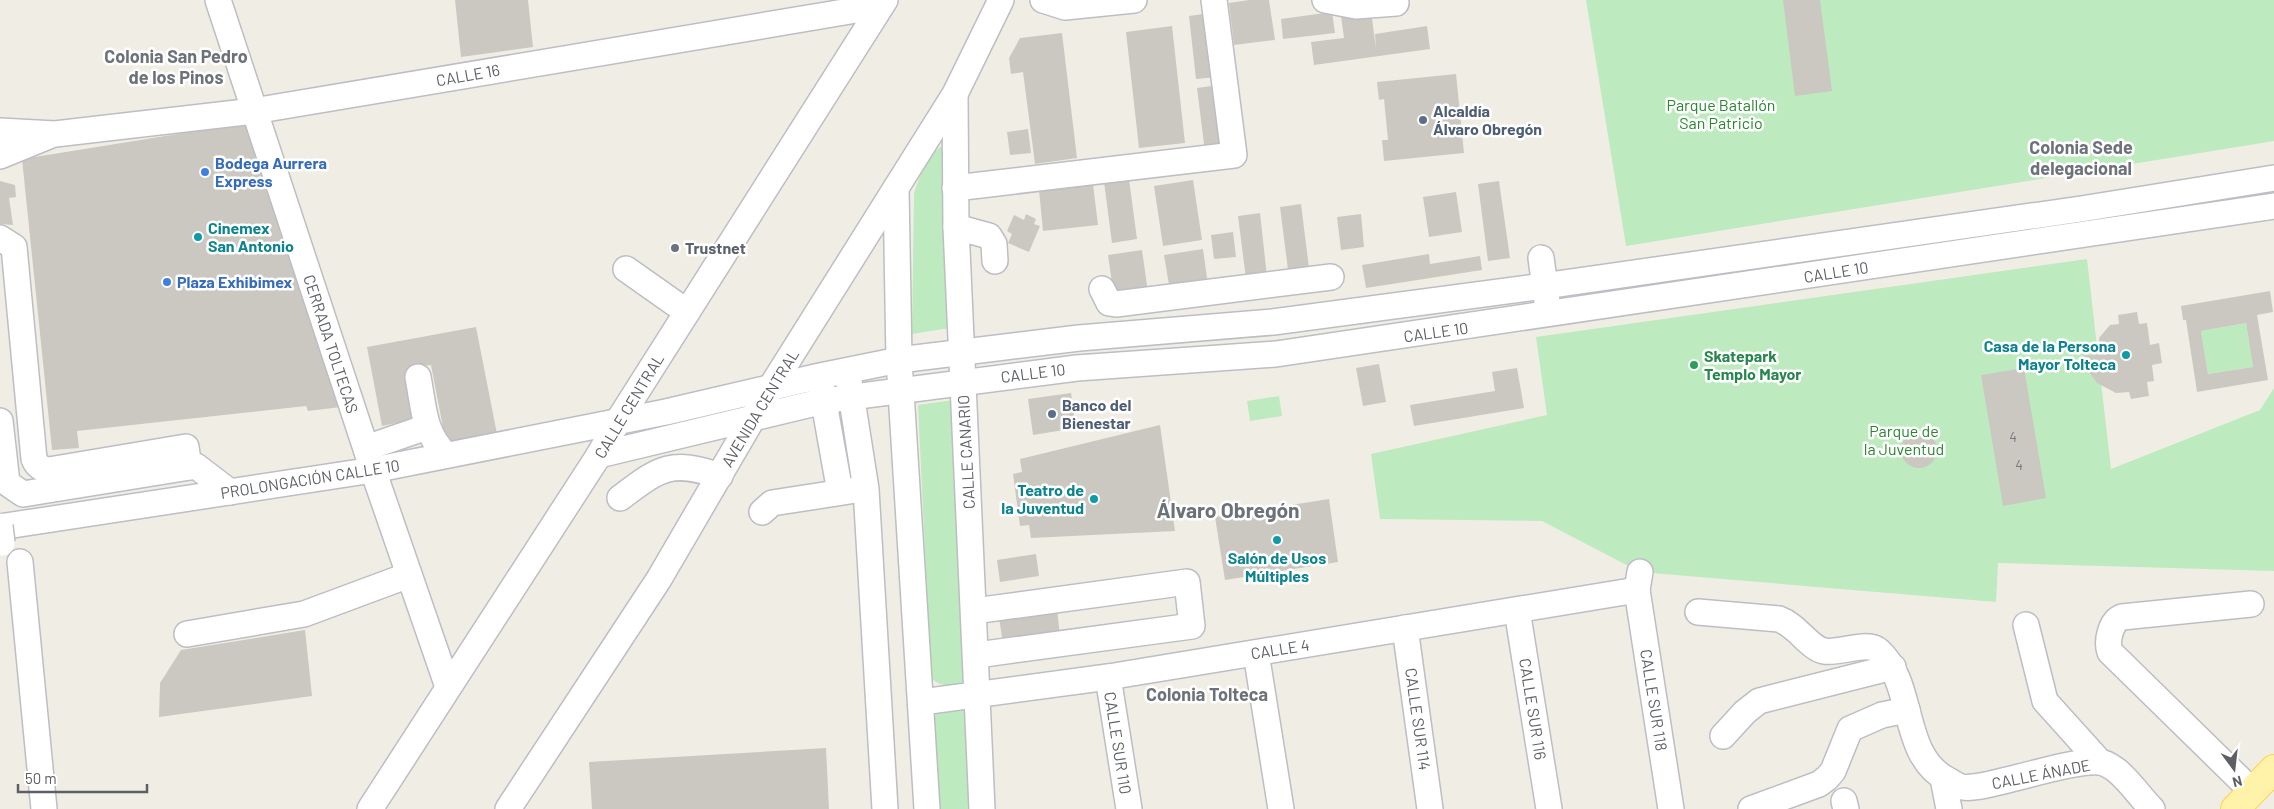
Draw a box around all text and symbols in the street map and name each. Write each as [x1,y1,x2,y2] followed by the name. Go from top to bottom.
[104,45,248,88] district label: Colonia San Pedro de los Pinos
[435,60,501,89] street label: CALLE 16
[1667,95,1775,132] park label: Parque Batallón San Patricio
[1433,101,1542,138] place label: Alcaldía Álvaro Obregón
[1417,114,1429,126] marker: Alcaldía Álvaro Obregón
[2029,136,2133,179] district label: Colonia Sede delegacional
[215,153,327,190] place label: Bodega Aurrera Express
[199,166,211,178] marker: Bodega Aurrera Express
[208,218,294,255] place label: Cinemex San Antonio
[192,231,204,243] marker: Cinemex San Antonio
[685,238,746,257] place label: Trustnet
[669,242,681,254] marker: Trustnet
[1802,257,1870,286] street label: CALLE 10
[177,272,292,291] place label: Plaza Exhibimex
[300,272,363,416] street label: CERRADA TOLTECAS
[161,276,173,288] marker: Plaza Exhibimex
[1402,318,1469,345] street label: CALLE 10
[1984,336,2116,373] place label: Casa de la Persona Mayor Tolteca
[717,346,802,470] street label: AVENIDA CENTRAL
[1704,346,1801,383] place label: Skatepark Templo Mayor
[2120,349,2132,361] marker: Casa de la Persona Mayor Tolteca
[590,350,667,462] street label: CALLE CENTRAL
[999,359,1066,386] street label: CALLE 10
[1688,359,1700,371] marker: Skatepark Templo Mayor
[953,394,978,510] street label: CALLE CANARIO
[1062,395,1131,432] place label: Banco del Bienestar
[1046,408,1058,420] marker: Banco del Bienestar
[1864,421,1944,458] park label: Parque de la Juventud
[2009,428,2017,445] house number: 4
[219,455,401,502] street label: PROLONGACIÓN CALLE 10
[2015,456,2023,473] house number: 4
[1001,480,1084,517] place label: Teatro de la Juventud
[1088,493,1100,505] marker: Teatro de la Juventud
[1156,497,1300,522] district label: Álvaro Obregón
[1271,534,1283,546] marker: Salón de Usos Múltiples
[1228,548,1326,585] place label: Salón de Usos Múltiples
[1249,634,1311,663] street label: CALLE 4
[1637,648,1672,752] street label: CALLE SUR 118
[1516,657,1551,761] street label: CALLE SUR 116
[1402,666,1435,771] street label: CALLE SUR 114
[1146,683,1268,705] district label: Colonia Tolteca
[1101,690,1136,796] street label: CALLE SUR 110
[2209,744,2259,794] north arrow
[1990,755,2092,792] street label: CALLE ÁNADE
[18,762,146,794] scale bar
[25,769,57,787] text: 50 m
[2231,773,2244,791] text: N

